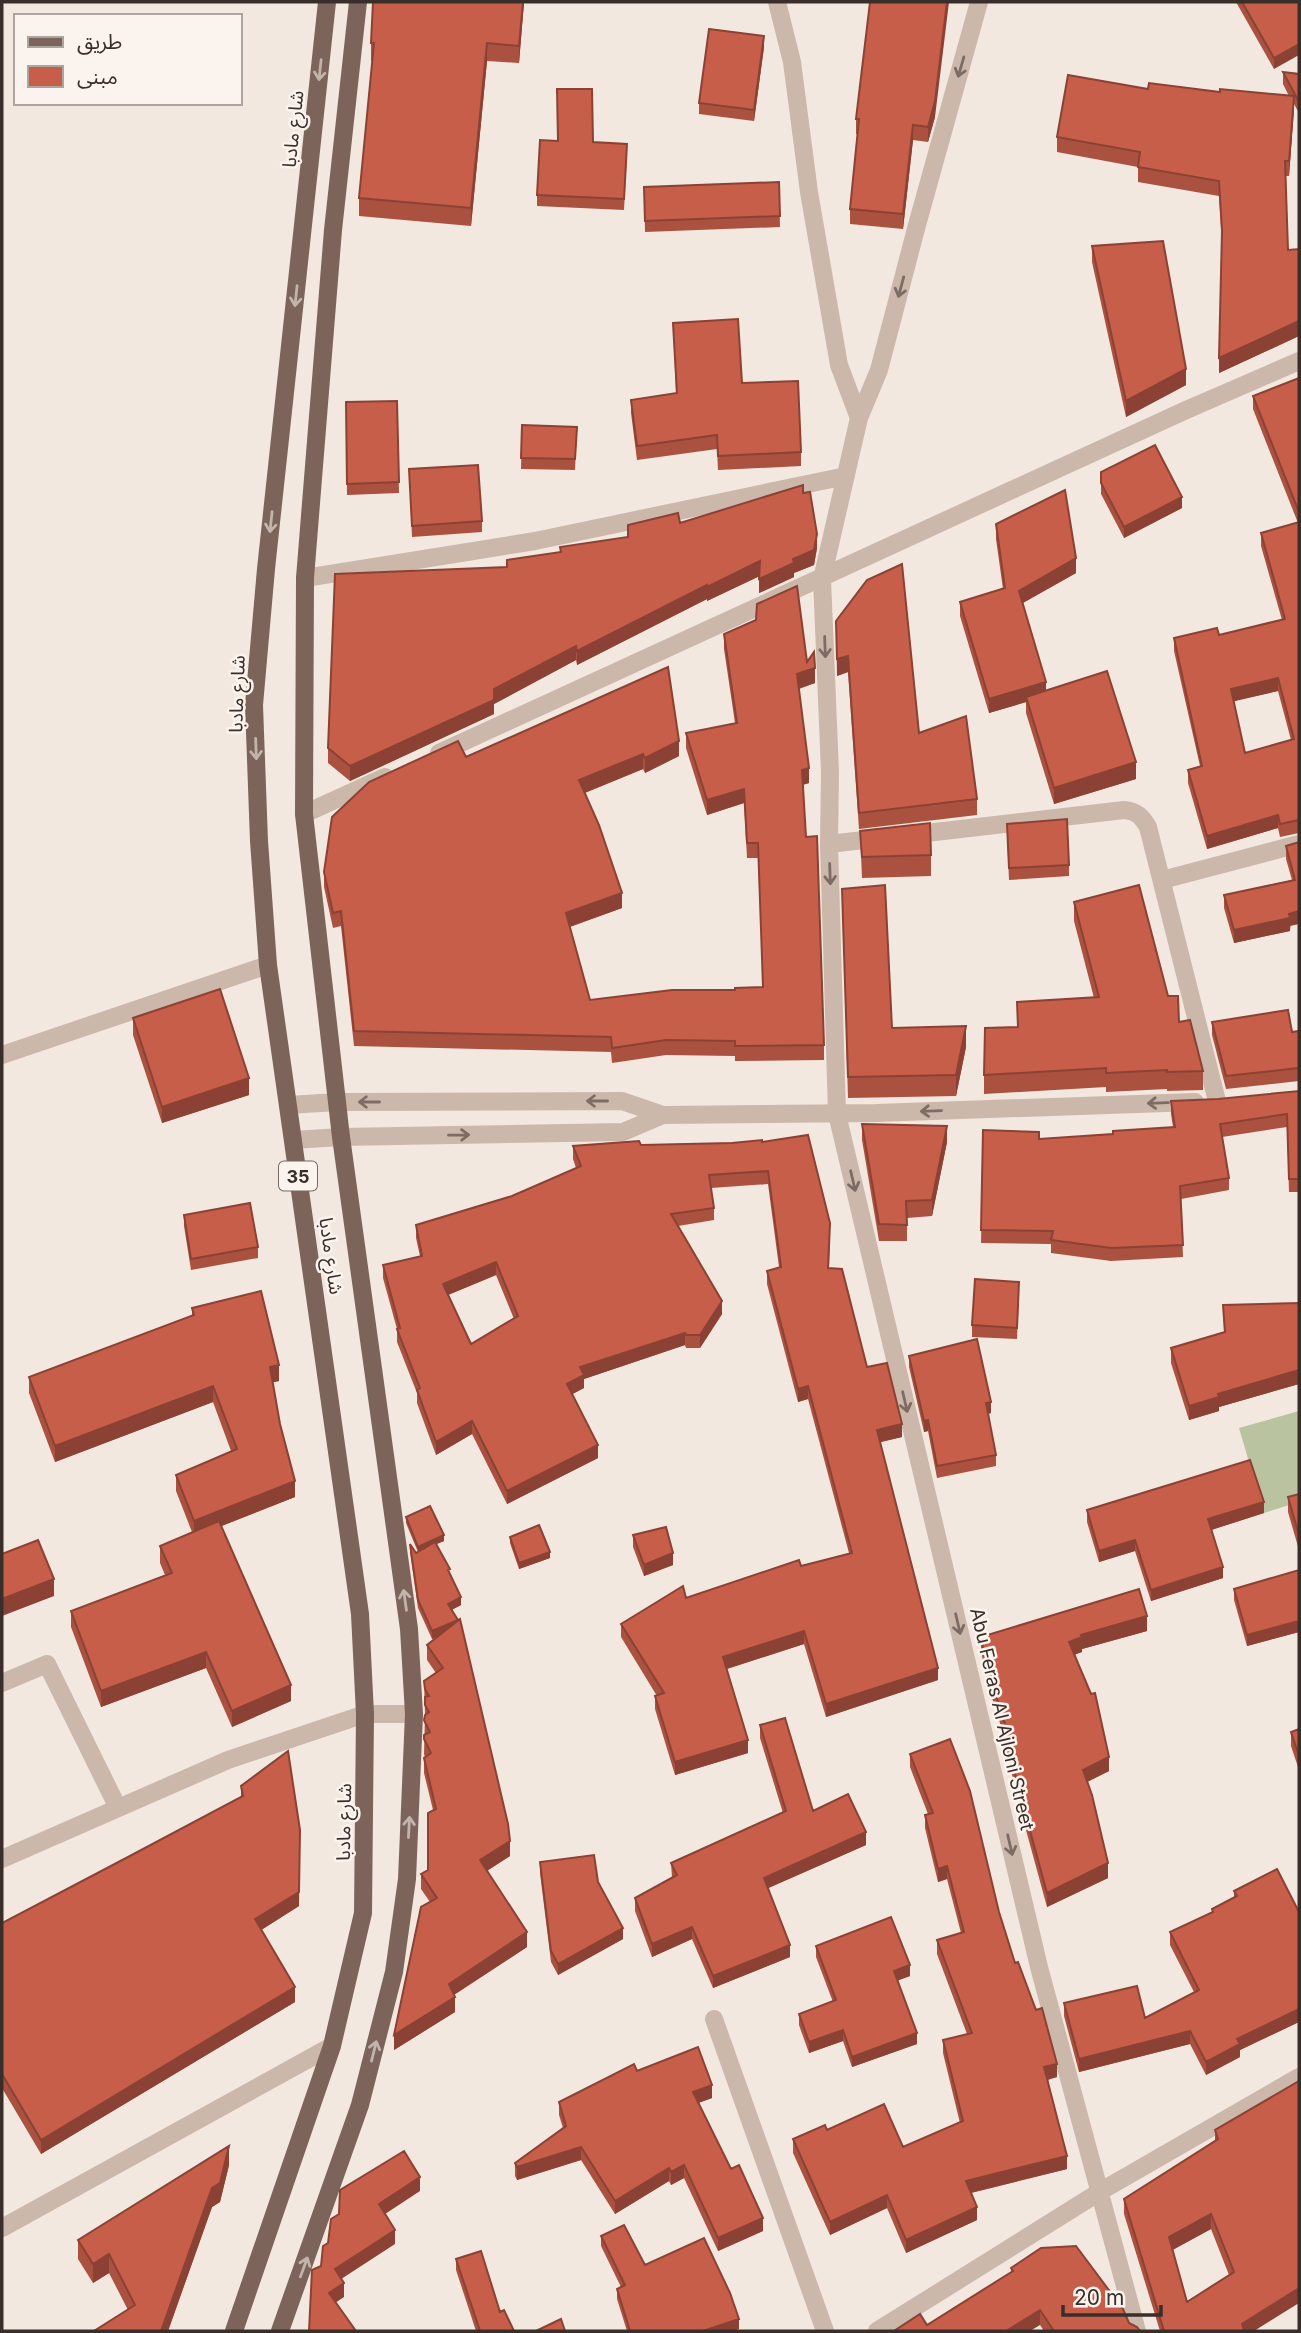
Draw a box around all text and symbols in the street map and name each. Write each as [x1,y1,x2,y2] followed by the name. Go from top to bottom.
[14,14,242,105] legend
[77,29,122,55] text: طريق
[954,56,967,78] one-way arrow
[314,58,327,80] one-way arrow
[77,64,118,89] text: مبنى
[278,89,310,169] street label: شارع مادبا
[894,275,907,298] one-way arrow
[289,284,302,307] one-way arrow
[265,510,278,533] one-way arrow
[818,635,831,658] one-way arrow
[224,655,252,733] street label: شارع مادبا
[249,737,263,760] one-way arrow
[823,862,837,885] one-way arrow
[586,1094,609,1108] one-way arrow
[358,1095,381,1109] one-way arrow
[1147,1097,1170,1110] one-way arrow
[919,1105,942,1118] one-way arrow
[448,1128,471,1142] one-way arrow
[279,1162,317,1190] road number: 35
[847,1169,860,1192] one-way arrow
[312,1216,348,1296] street label: شارع مادبا
[899,1390,912,1413] one-way arrow
[398,1589,411,1612] one-way arrow
[965,1606,1039,1832] street label: Abu Feras Al Ajloni Street
[952,1612,965,1634] one-way arrow
[332,1783,358,1861] street label: شارع مادبا
[403,1816,416,1839] one-way arrow
[1004,1833,1017,1856] one-way arrow
[368,2040,381,2063] one-way arrow
[299,2257,311,2279] one-way arrow
[1063,2274,1161,2318] scale bar
[1074,2285,1124,2310] text: 20 m

